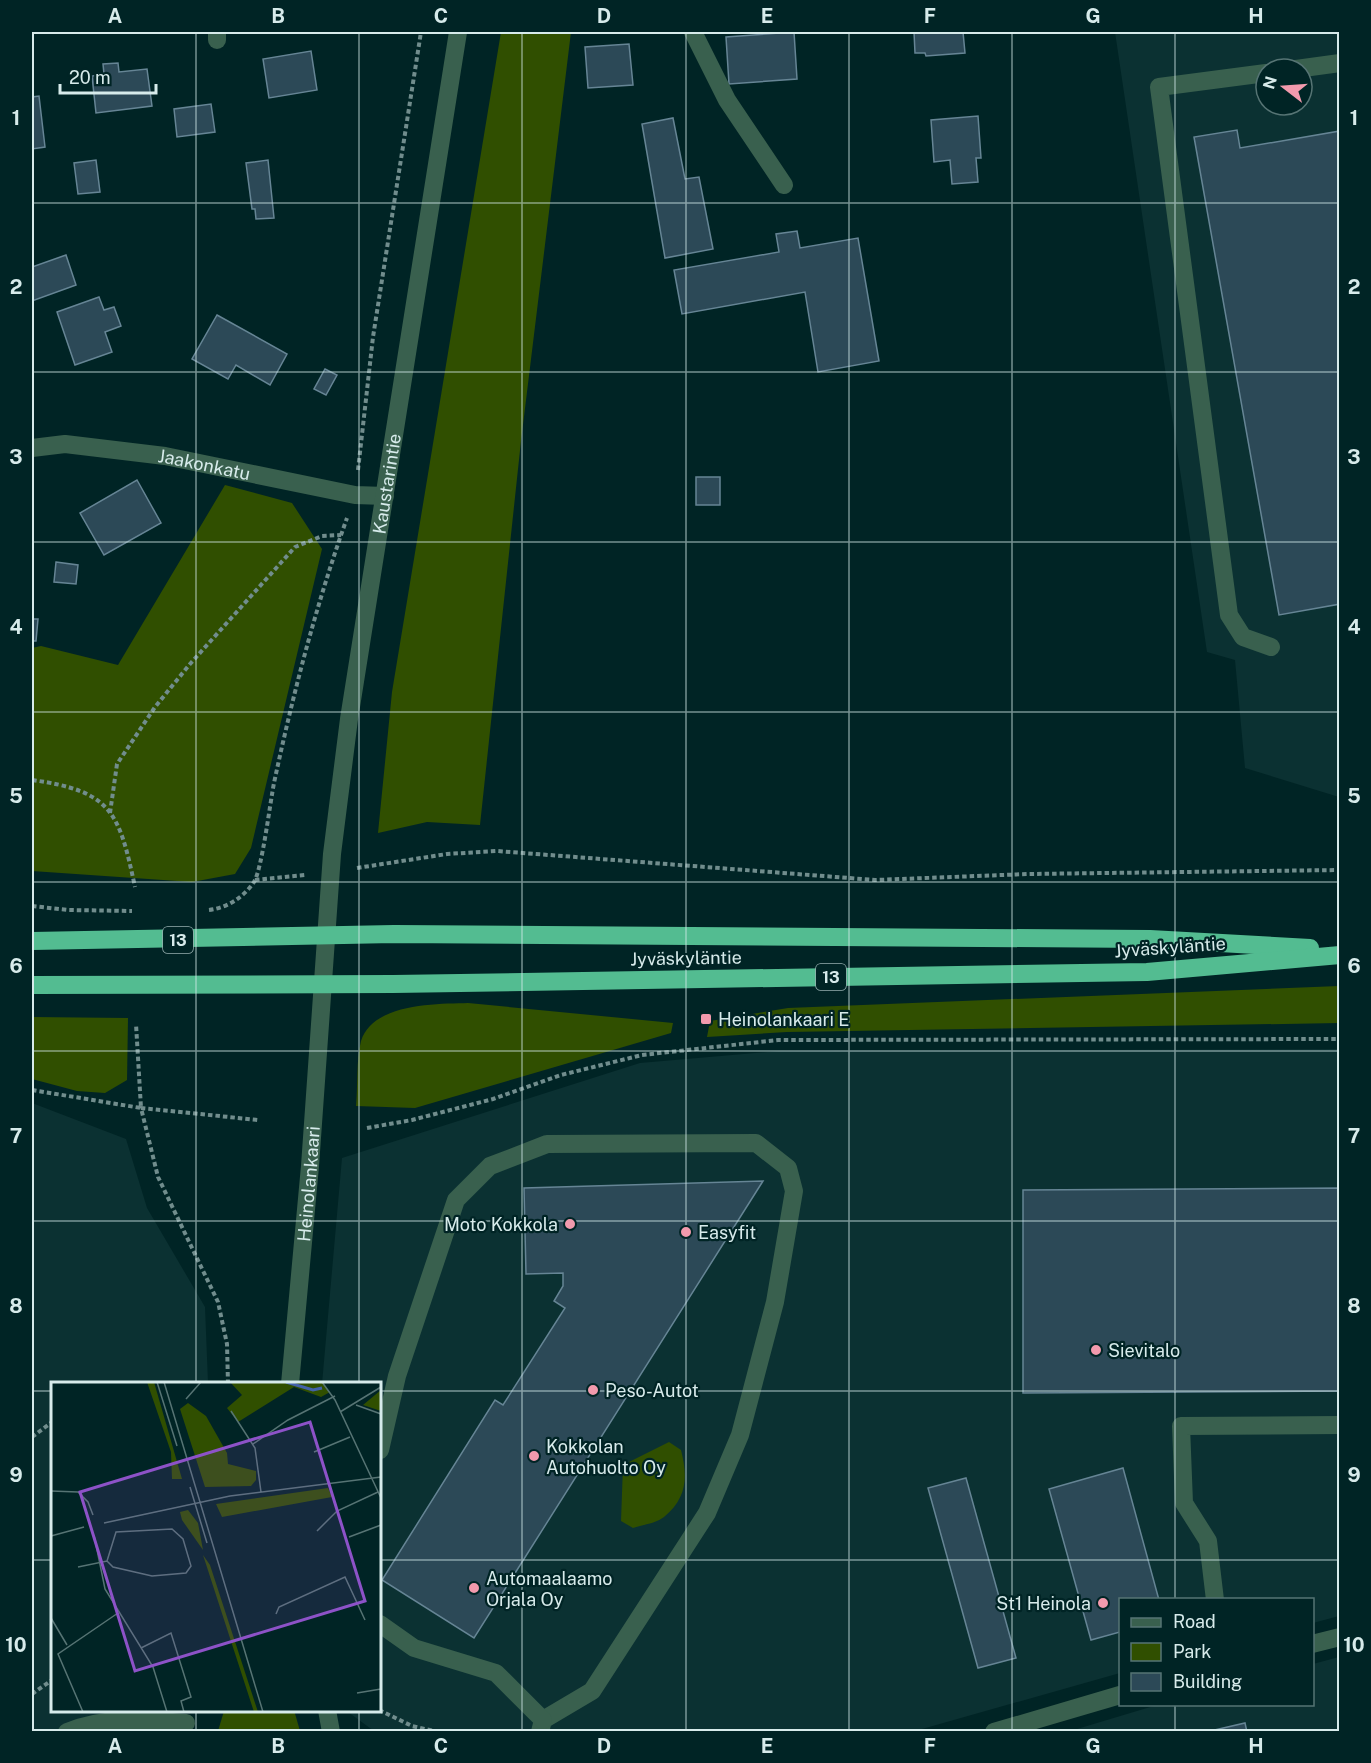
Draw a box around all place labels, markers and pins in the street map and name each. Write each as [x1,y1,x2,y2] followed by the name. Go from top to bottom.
[718,1009,849,1030] place label: Heinolankaari E
[699,1012,713,1026] marker: Heinolankaari E
[444,1214,558,1235] place label: Moto Kokkola
[563,1217,577,1231] marker: Moto Kokkola
[698,1222,756,1243] place label: Easyfit
[679,1225,693,1239] marker: Easyfit
[1108,1340,1180,1361] place label: Sievitalo
[1089,1343,1103,1357] marker: Sievitalo
[605,1380,699,1401] place label: Peso-Autot
[586,1383,600,1397] marker: Peso-Autot
[546,1436,666,1478] place label: Kokkolan Autohuolto Oy
[527,1449,541,1463] marker: Kokkolan Autohuolto Oy
[486,1568,612,1610] place label: Automaalaamo Orjala Oy
[467,1581,481,1595] marker: Automaalaamo Orjala Oy
[996,1593,1091,1614] place label: St1 Heinola
[1096,1596,1110,1610] marker: St1 Heinola

